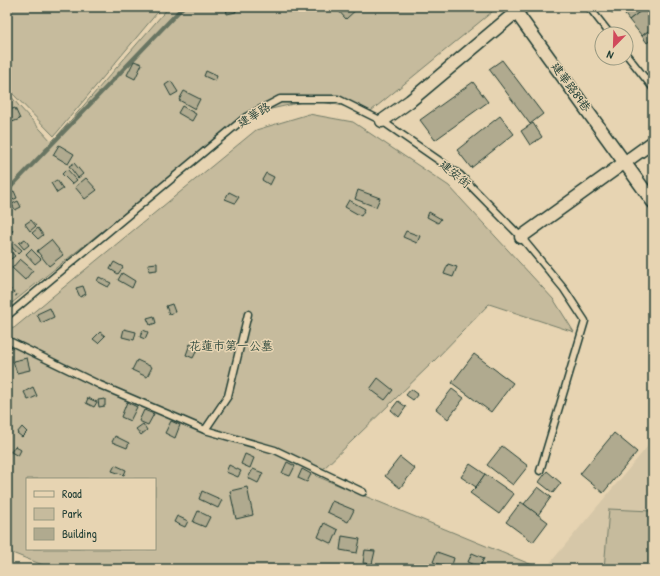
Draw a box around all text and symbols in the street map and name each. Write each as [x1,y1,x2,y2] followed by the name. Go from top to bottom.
[594,26,634,66] north arrow
[605,48,616,63] text: N
[548,58,595,115] street label: 建華路89巷
[234,98,274,131] street label: 建華路
[436,156,475,192] street label: 建安街
[189,337,273,354] park label: 花蓮市第一公墓
[26,478,156,550] legend
[62,485,82,502] text: Road
[62,505,82,522] text: Park
[62,525,97,542] text: Building

